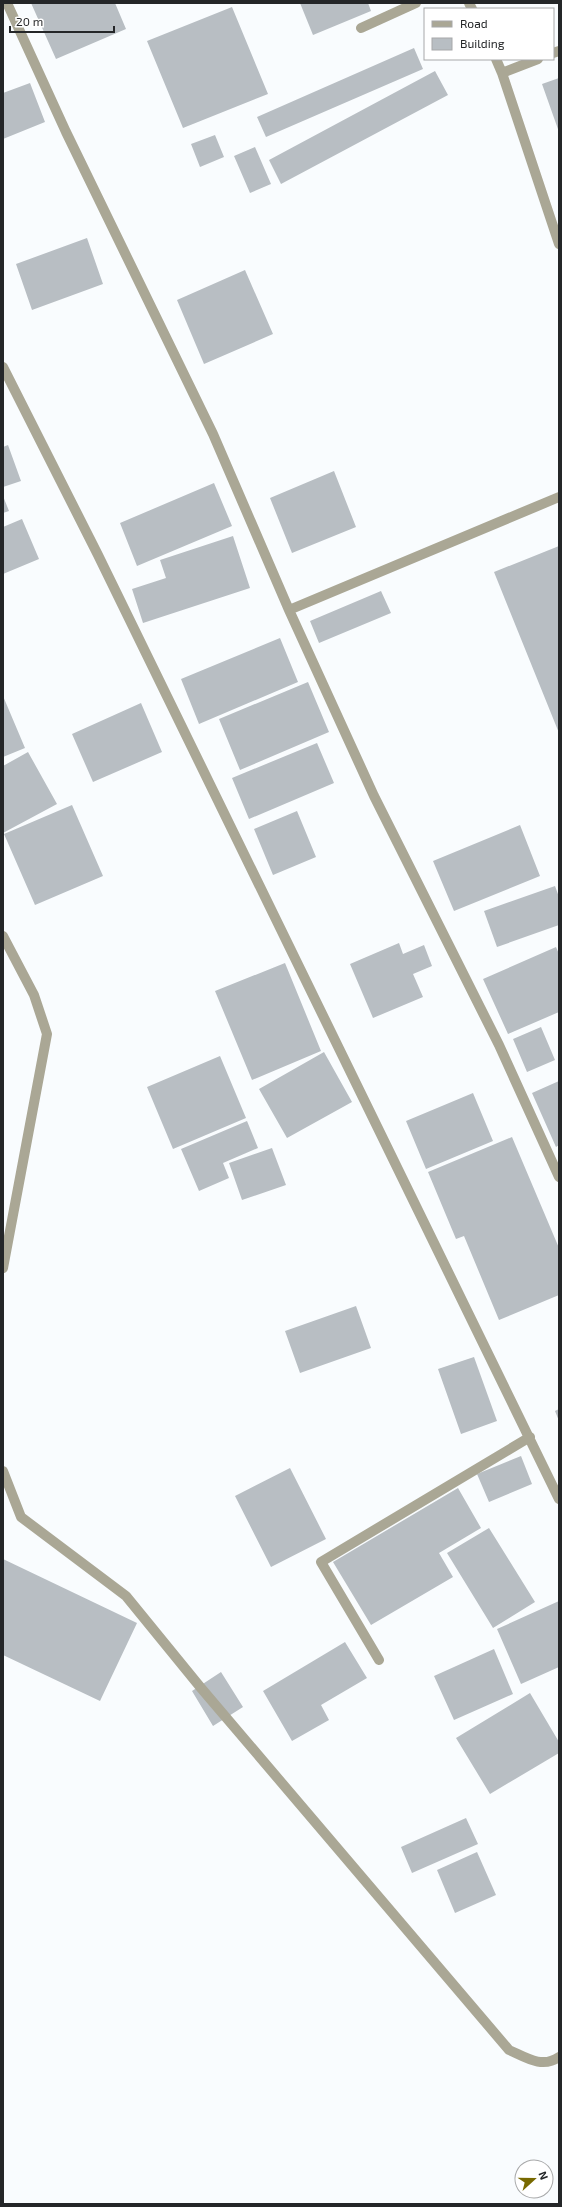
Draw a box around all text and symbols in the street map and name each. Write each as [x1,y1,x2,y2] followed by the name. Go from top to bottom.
[10,8,114,34] scale bar
[424,8,554,60] legend
[16,14,43,28] text: 20 m
[460,16,488,30] text: Road
[460,36,505,50] text: Building
[514,2159,554,2199] north arrow
[536,2169,551,2181] text: N

